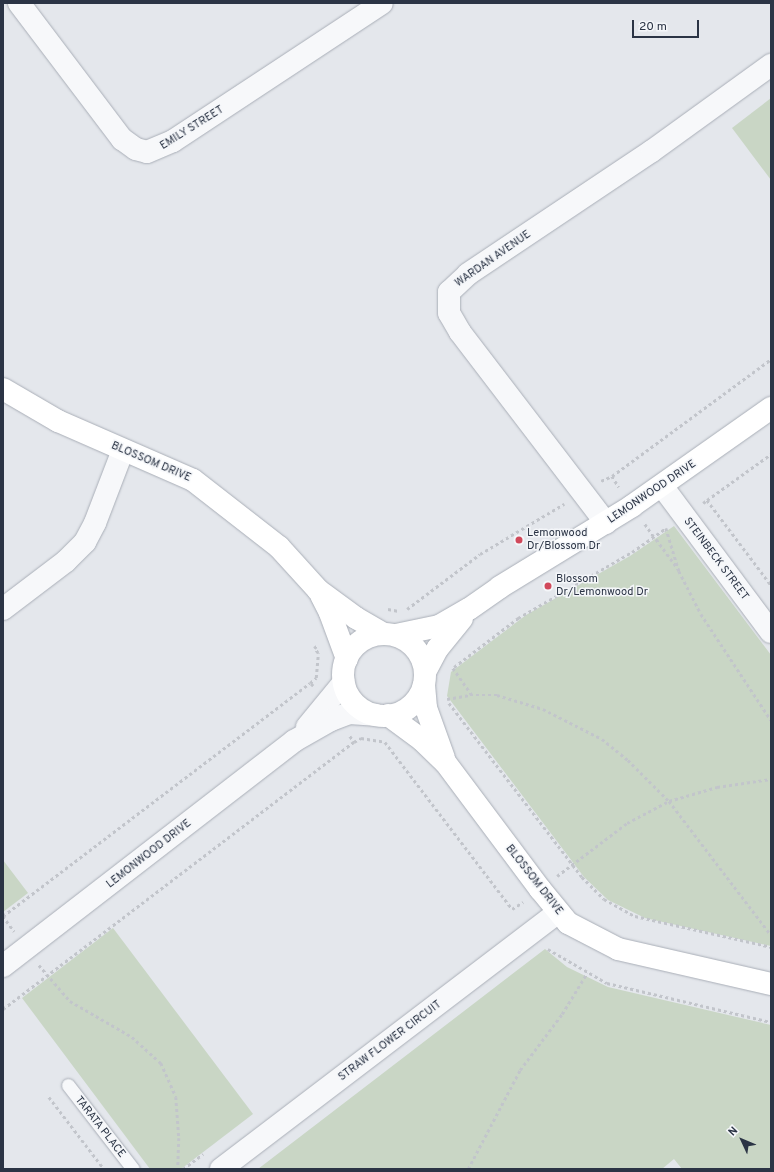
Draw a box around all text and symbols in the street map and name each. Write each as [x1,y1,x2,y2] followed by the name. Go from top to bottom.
[634,12,701,38] scale bar
[639,19,667,35] text: 20 m
[158,103,226,153] street label: EMILY STREET
[452,228,534,290] street label: WARDAN AVENUE
[109,439,193,485] street label: BLOSSOM DRIVE
[605,457,699,527] street label: LEMONWOOD DRIVE
[681,515,751,603] street label: STEINBECK STREET
[527,527,600,553] place label: Lemonwood Dr/Blossom Dr
[514,535,524,545] marker: Lemonwood Dr/Blossom Dr
[556,573,648,599] place label: Blossom Dr/Lemonwood Dr
[543,581,553,591] marker: Blossom Dr/Lemonwood Dr
[104,817,194,891] street label: LEMONWOOD DRIVE
[503,842,565,918] street label: BLOSSOM DRIVE
[336,998,444,1084] street label: STRAW FLOWER CIRCUIT
[72,1094,128,1160] street label: TARATA PLACE
[722,1120,762,1160] north arrow
[726,1124,741,1139] text: N

